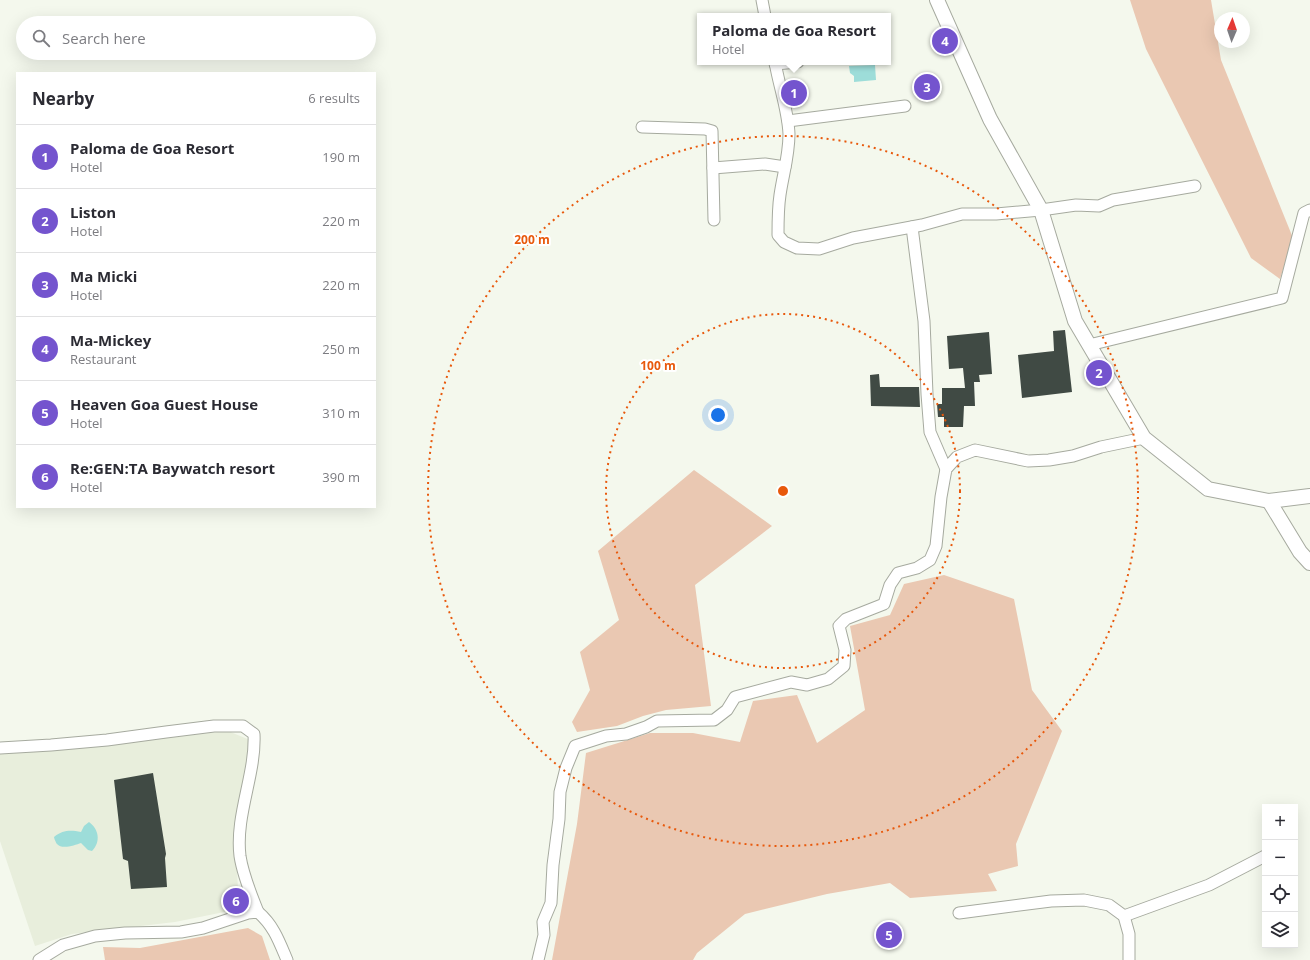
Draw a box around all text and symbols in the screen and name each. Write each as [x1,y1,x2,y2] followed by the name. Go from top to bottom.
[1214,12,1250,48] north arrow
[697,13,891,65] popup
[16,16,376,60] search box
[712,20,876,40] text: Paloma de Goa Resort
[932,26,958,56] pin: 4
[30,27,52,49] icon: search
[62,28,146,48] text: Search here
[712,40,745,58] text: Hotel
[914,72,940,102] pin: 3
[781,78,807,108] pin: 1
[32,87,94,110] text: Nearby
[308,89,360,107] text: 6 results
[70,138,234,158] text: Paloma de Goa Resort
[41,148,49,166] text: 1
[322,148,360,166] text: 190 m
[70,158,103,176] text: Hotel
[70,202,116,222] text: Liston
[41,212,49,230] text: 2
[322,212,360,230] text: 220 m
[70,222,103,240] text: Hotel
[514,231,550,248] text: 200 m
[70,266,137,286] text: Ma Micki
[41,276,49,294] text: 3
[322,276,360,294] text: 220 m
[70,286,103,304] text: Hotel
[70,330,151,350] text: Ma-Mickey
[41,340,49,358] text: 4
[322,340,360,358] text: 250 m
[70,350,137,368] text: Restaurant
[640,357,676,374] text: 100 m
[1086,358,1112,388] pin: 2
[70,394,258,414] text: Heaven Goa Guest House
[41,404,49,422] text: 5
[322,404,360,422] text: 310 m
[708,405,728,425] your location
[70,414,103,432] text: Hotel
[70,458,275,478] text: Re:GEN:TA Baywatch resort
[41,468,49,486] text: 6
[322,468,360,486] text: 390 m
[70,478,103,496] text: Hotel
[776,484,790,498] centre of rings
[1262,804,1298,948] map controls
[1262,804,1298,840] button: +
[1262,840,1298,876] button: −
[1262,876,1298,912] button: locate
[223,886,249,916] pin: 6
[1262,912,1298,948] button: layers
[876,920,902,950] pin: 5

